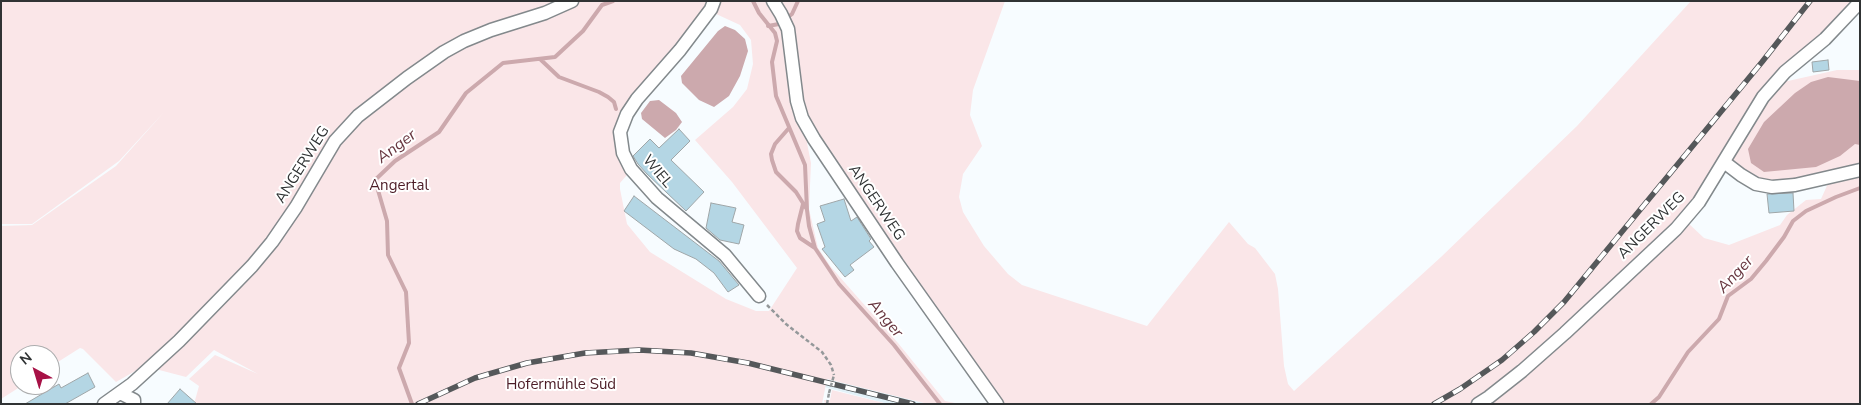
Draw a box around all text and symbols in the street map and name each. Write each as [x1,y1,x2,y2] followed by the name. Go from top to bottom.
[272,123,334,207] street label: ANGERWEG
[374,126,420,168] water label: Anger
[638,152,676,192] street label: WIEL
[844,162,908,244] street label: ANGERWEG
[369,177,429,195] park label: Angertal
[1615,189,1689,263] street label: ANGERWEG
[1714,252,1758,298] water label: Anger
[863,296,907,342] water label: Anger
[10,345,60,395] north arrow
[16,348,36,369] text: N
[506,376,616,394] park label: Hofermühle Süd

